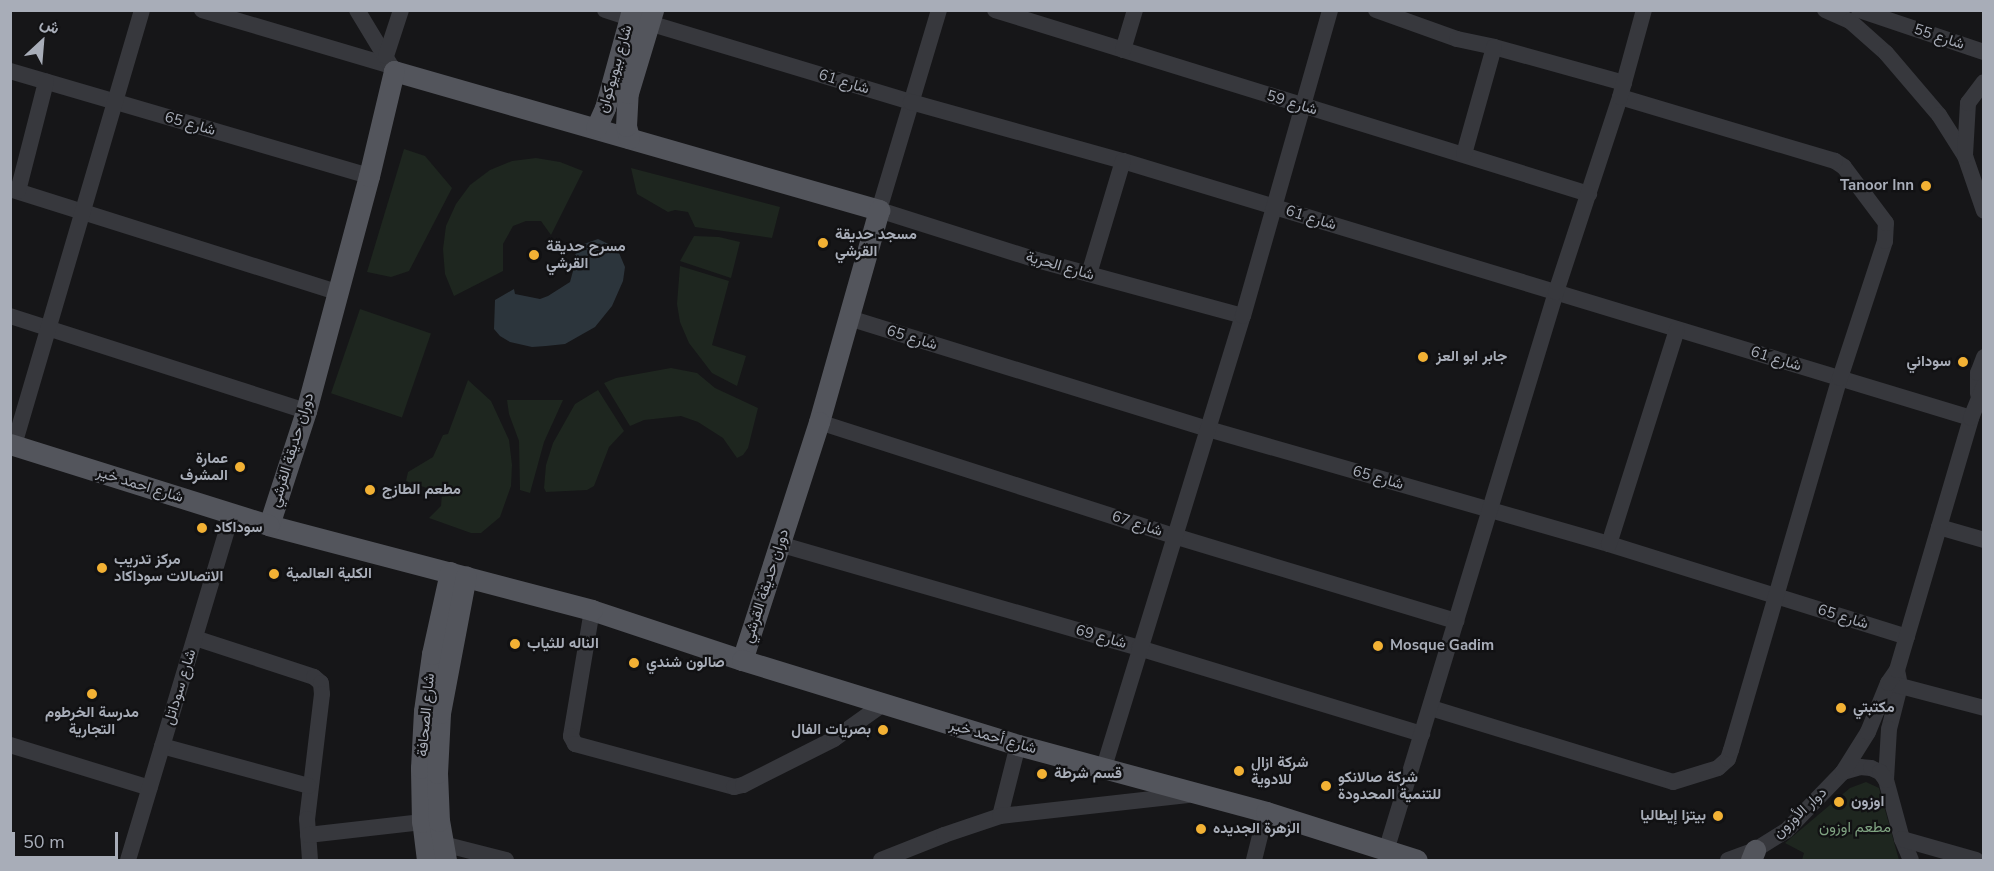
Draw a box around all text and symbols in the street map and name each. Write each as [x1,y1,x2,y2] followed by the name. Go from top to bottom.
[12,12,72,72] north arrow
[36,12,63,40] text: ش
[1911,20,1967,54] street label: شارع 55
[594,23,636,115] street label: شارع بيويوكوان
[816,66,872,98] street label: شارع 61
[1264,87,1320,119] street label: شارع 59
[163,108,217,140] street label: شارع 65
[1840,177,1914,195] place label: Tanoor Inn
[1919,179,1933,193] marker: Tanoor Inn
[1283,202,1339,234] street label: شارع 61
[835,225,917,260] place label: مسجد حديقة القرشي
[816,236,830,250] marker: مسجد حديقة القرشي
[546,237,626,272] place label: مسرح حديقة القرشي
[527,248,541,262] marker: مسرح حديقة القرشي
[1024,248,1096,284] street label: شارع الحرية
[884,322,940,354] street label: شارع 65
[1748,343,1804,375] street label: شارع 61
[1414,348,1432,366] marker: جابر ابو العز
[1436,348,1507,366] place label: جابر ابو العز
[1907,353,1951,371] place label: سوداني
[1956,355,1970,369] marker: سوداني
[266,391,318,509] street label: دوران حديقة القرشي
[180,449,228,484] place label: عمارة المشرف
[233,460,247,474] marker: عمارة المشرف
[1351,462,1405,494] street label: شارع 65
[94,463,186,507] street label: شارع احمد خير
[382,481,461,499] place label: مطعم الطازج
[363,483,377,497] marker: مطعم الطازج
[1109,507,1165,541] street label: شارع 67
[214,519,263,537] place label: سوداكاد
[195,521,209,535] marker: سوداكاد
[739,527,793,645] street label: دوران حديقة القرشي
[114,550,223,585] place label: مركز تدريب الاتصالات سوداكاد
[95,561,109,575] marker: مركز تدريب الاتصالات سوداكاد
[286,565,372,583] place label: الكلية العالمية
[267,567,281,581] marker: الكلية العالمية
[1815,601,1871,633] street label: شارع 65
[1074,621,1128,653] street label: شارع 69
[527,635,599,653] place label: الناله للثياب
[508,637,522,651] marker: الناله للثياب
[1390,637,1494,655] place label: Mosque Gadim
[1371,639,1385,653] marker: Mosque Gadim
[160,647,200,727] street label: شارع سوداتل
[646,654,725,672] place label: صالون شندي
[627,656,641,670] marker: صالون شندي
[413,673,439,757] street label: شارع الصحافة
[85,687,99,701] marker: مدرسة الخرطوم التجارية
[1853,699,1895,717] place label: مكتبتي
[1834,701,1848,715] marker: مكتبتي
[45,703,139,738] place label: مدرسة الخرطوم التجارية
[947,716,1039,758] street label: شارع أحمد خير
[791,721,871,739] place label: بصريات الفال
[876,723,890,737] marker: بصريات الفال
[1251,753,1308,788] place label: شركة ازال للادوية
[1232,764,1246,778] marker: شركة ازال للادوية
[1054,765,1122,783] place label: قسم شرطة
[1035,767,1049,781] marker: قسم شرطة
[1338,768,1441,803] place label: شركة صالانكو للتنمية المحدودة
[1319,779,1333,793] marker: شركة صالانكو للتنمية المحدودة
[1769,784,1831,842] street label: دوار الأوزون
[1851,793,1884,811] place label: اوزون
[1832,795,1846,809] marker: اوزون
[1640,807,1706,825] place label: بيتزا إيطاليا
[1711,809,1725,823] marker: بيتزا إيطاليا
[1819,819,1891,837] park label: مطعم اوزون
[15,820,122,858] scale bar
[1213,820,1300,838] place label: الزهرة الجديده
[1194,822,1208,836] marker: الزهرة الجديده
[23,830,65,854] text: 50 m

